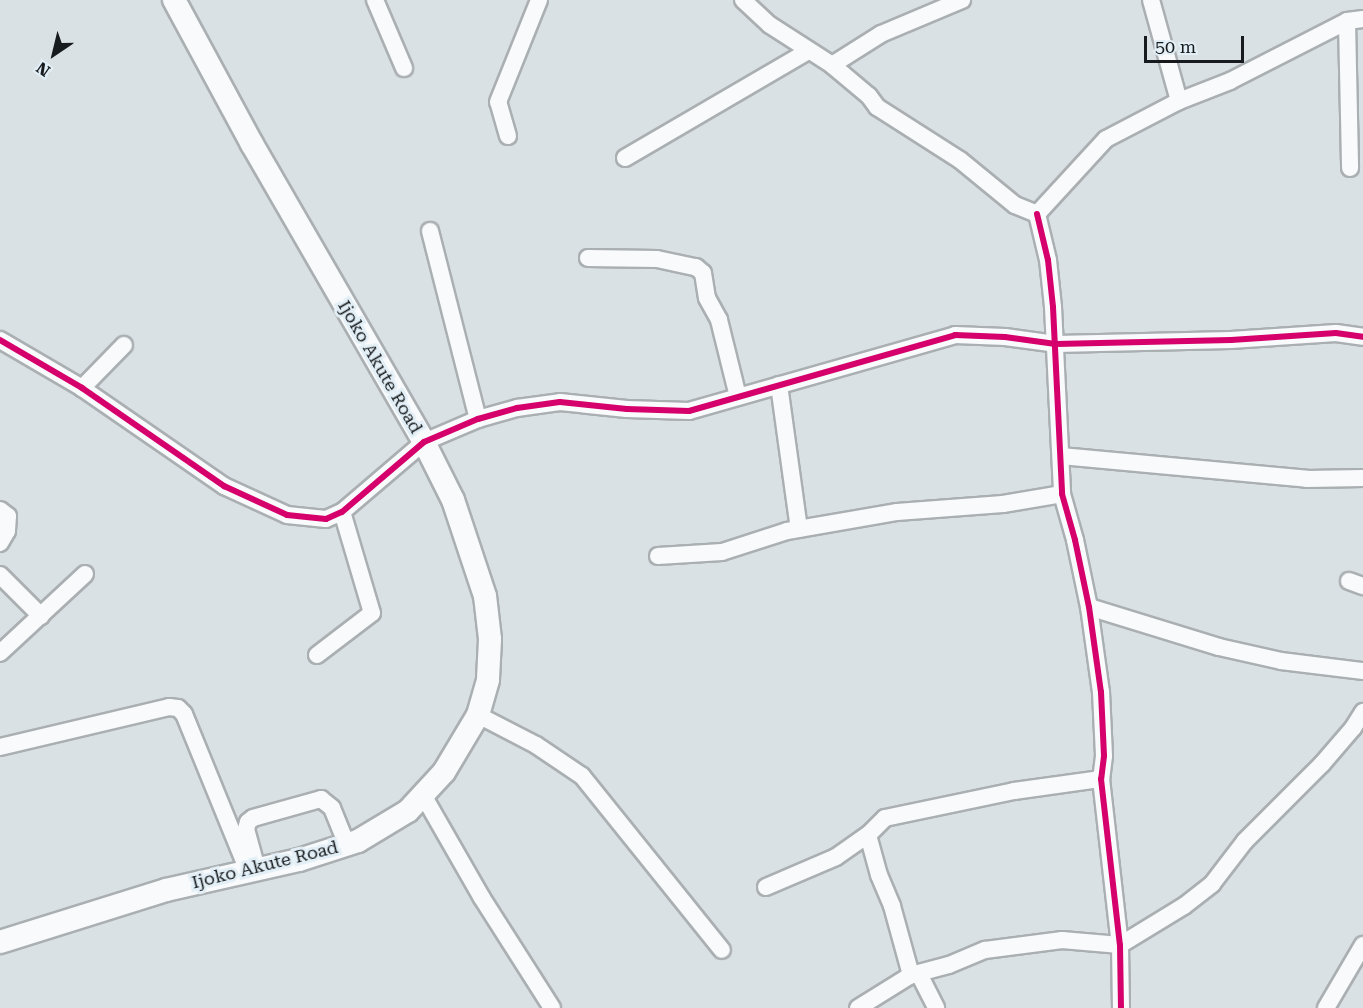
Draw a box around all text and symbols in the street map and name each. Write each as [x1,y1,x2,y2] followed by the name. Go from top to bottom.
[24,24,84,84] north arrow
[1147,24,1248,62] scale bar
[1155,36,1196,57] text: 50 m
[33,58,54,80] text: N
[333,297,427,437] street label: Ijoko Akute Road
[190,836,340,894] street label: Ijoko Akute Road

